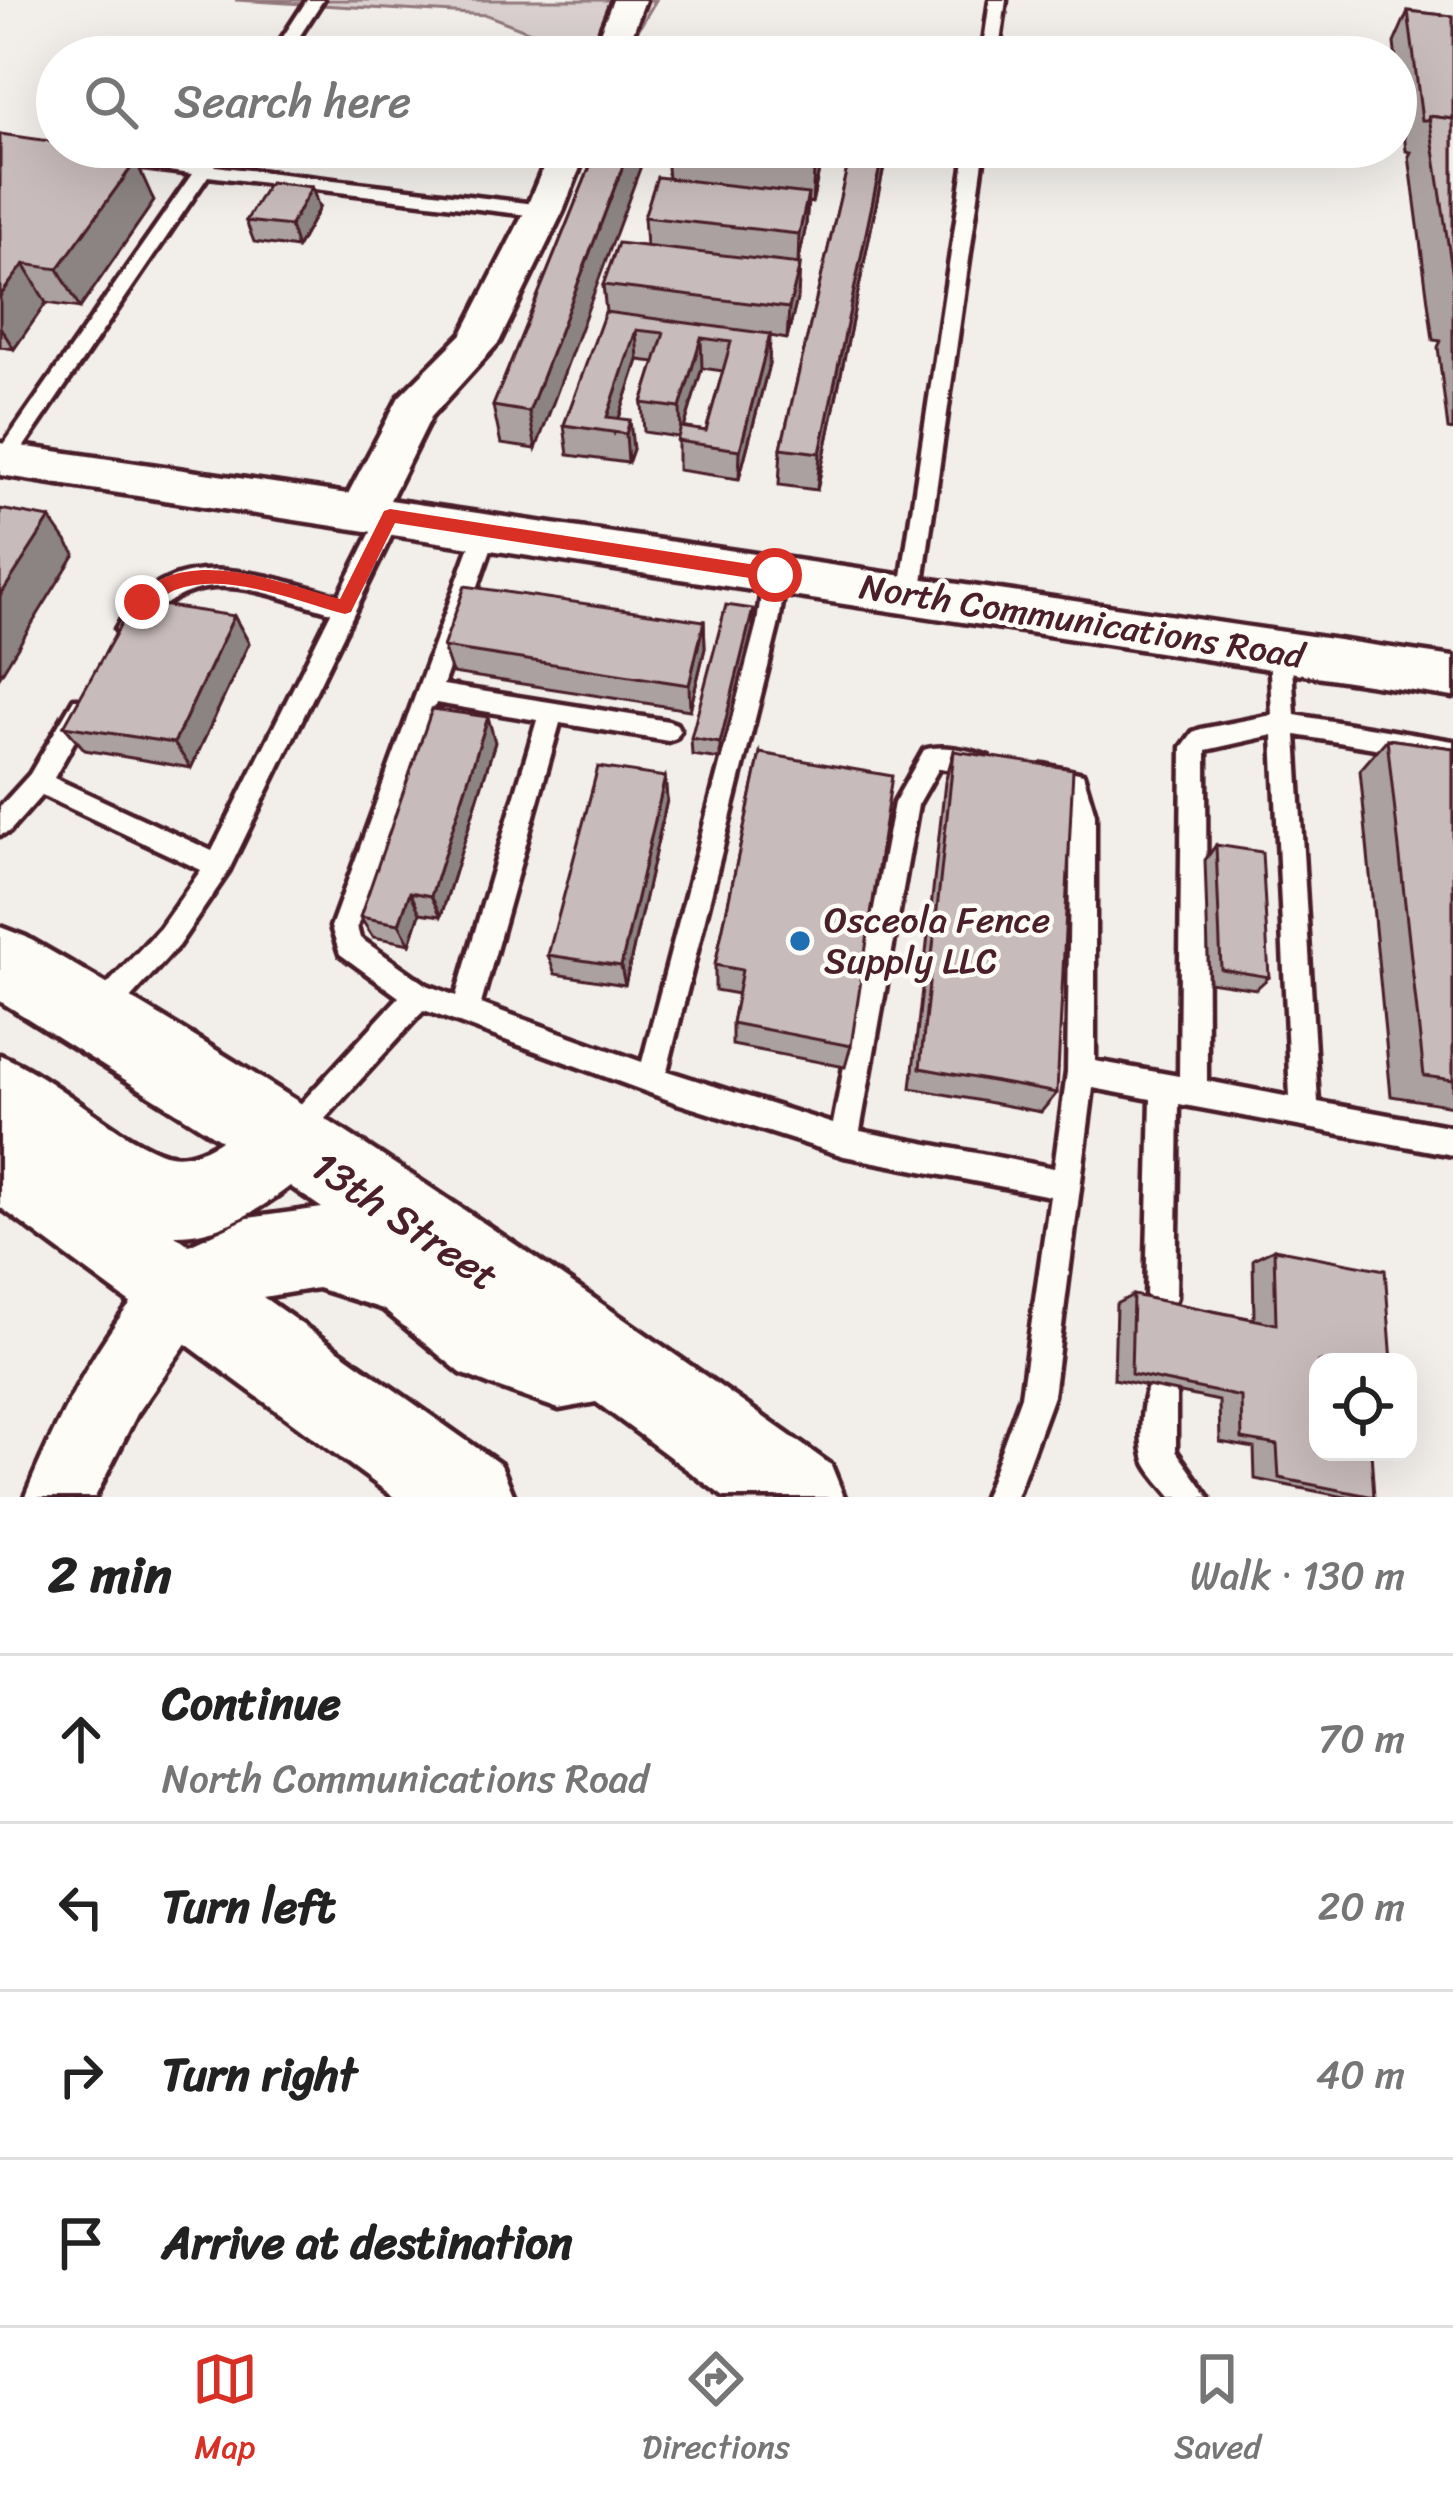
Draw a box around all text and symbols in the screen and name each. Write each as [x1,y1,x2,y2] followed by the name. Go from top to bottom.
[36,36,1417,168] search box
[174,62,411,142] text: Search here
[78,69,144,135] icon: search
[748,548,802,602] route start
[855,554,1311,688] street label: North Communications Road
[115,575,169,629] route end
[824,888,1050,993] place label: Osceola Fence Supply LLC
[787,928,813,954] marker: Osceola Fence Supply LLC
[295,1130,515,1312] street label: 13th Street
[1309,1353,1417,1461] map controls
[1309,1353,1417,1461] button: locate
[48,1530,171,1620] text: 2 min
[1190,1541,1405,1610] text: Walk · 130 m
[162,1664,341,1744] text: Continue
[1318,1704,1405,1773] text: 70 m
[48,1706,114,1772] icon: ahead
[162,1744,649,1813] text: North Communications Road
[162,1867,335,1947] text: Turn left
[1318,1872,1405,1941] text: 20 m
[48,1874,114,1940] icon: left
[162,2035,357,2115] text: Turn right
[1316,2040,1405,2109] text: 40 m
[48,2042,114,2108] icon: right
[162,2203,572,2283] text: Arrive at destination
[48,2210,114,2276] icon: arrive
[192,2346,258,2476] tab: Map
[642,2346,790,2476] tab: Directions
[1174,2346,1261,2476] tab: Saved

